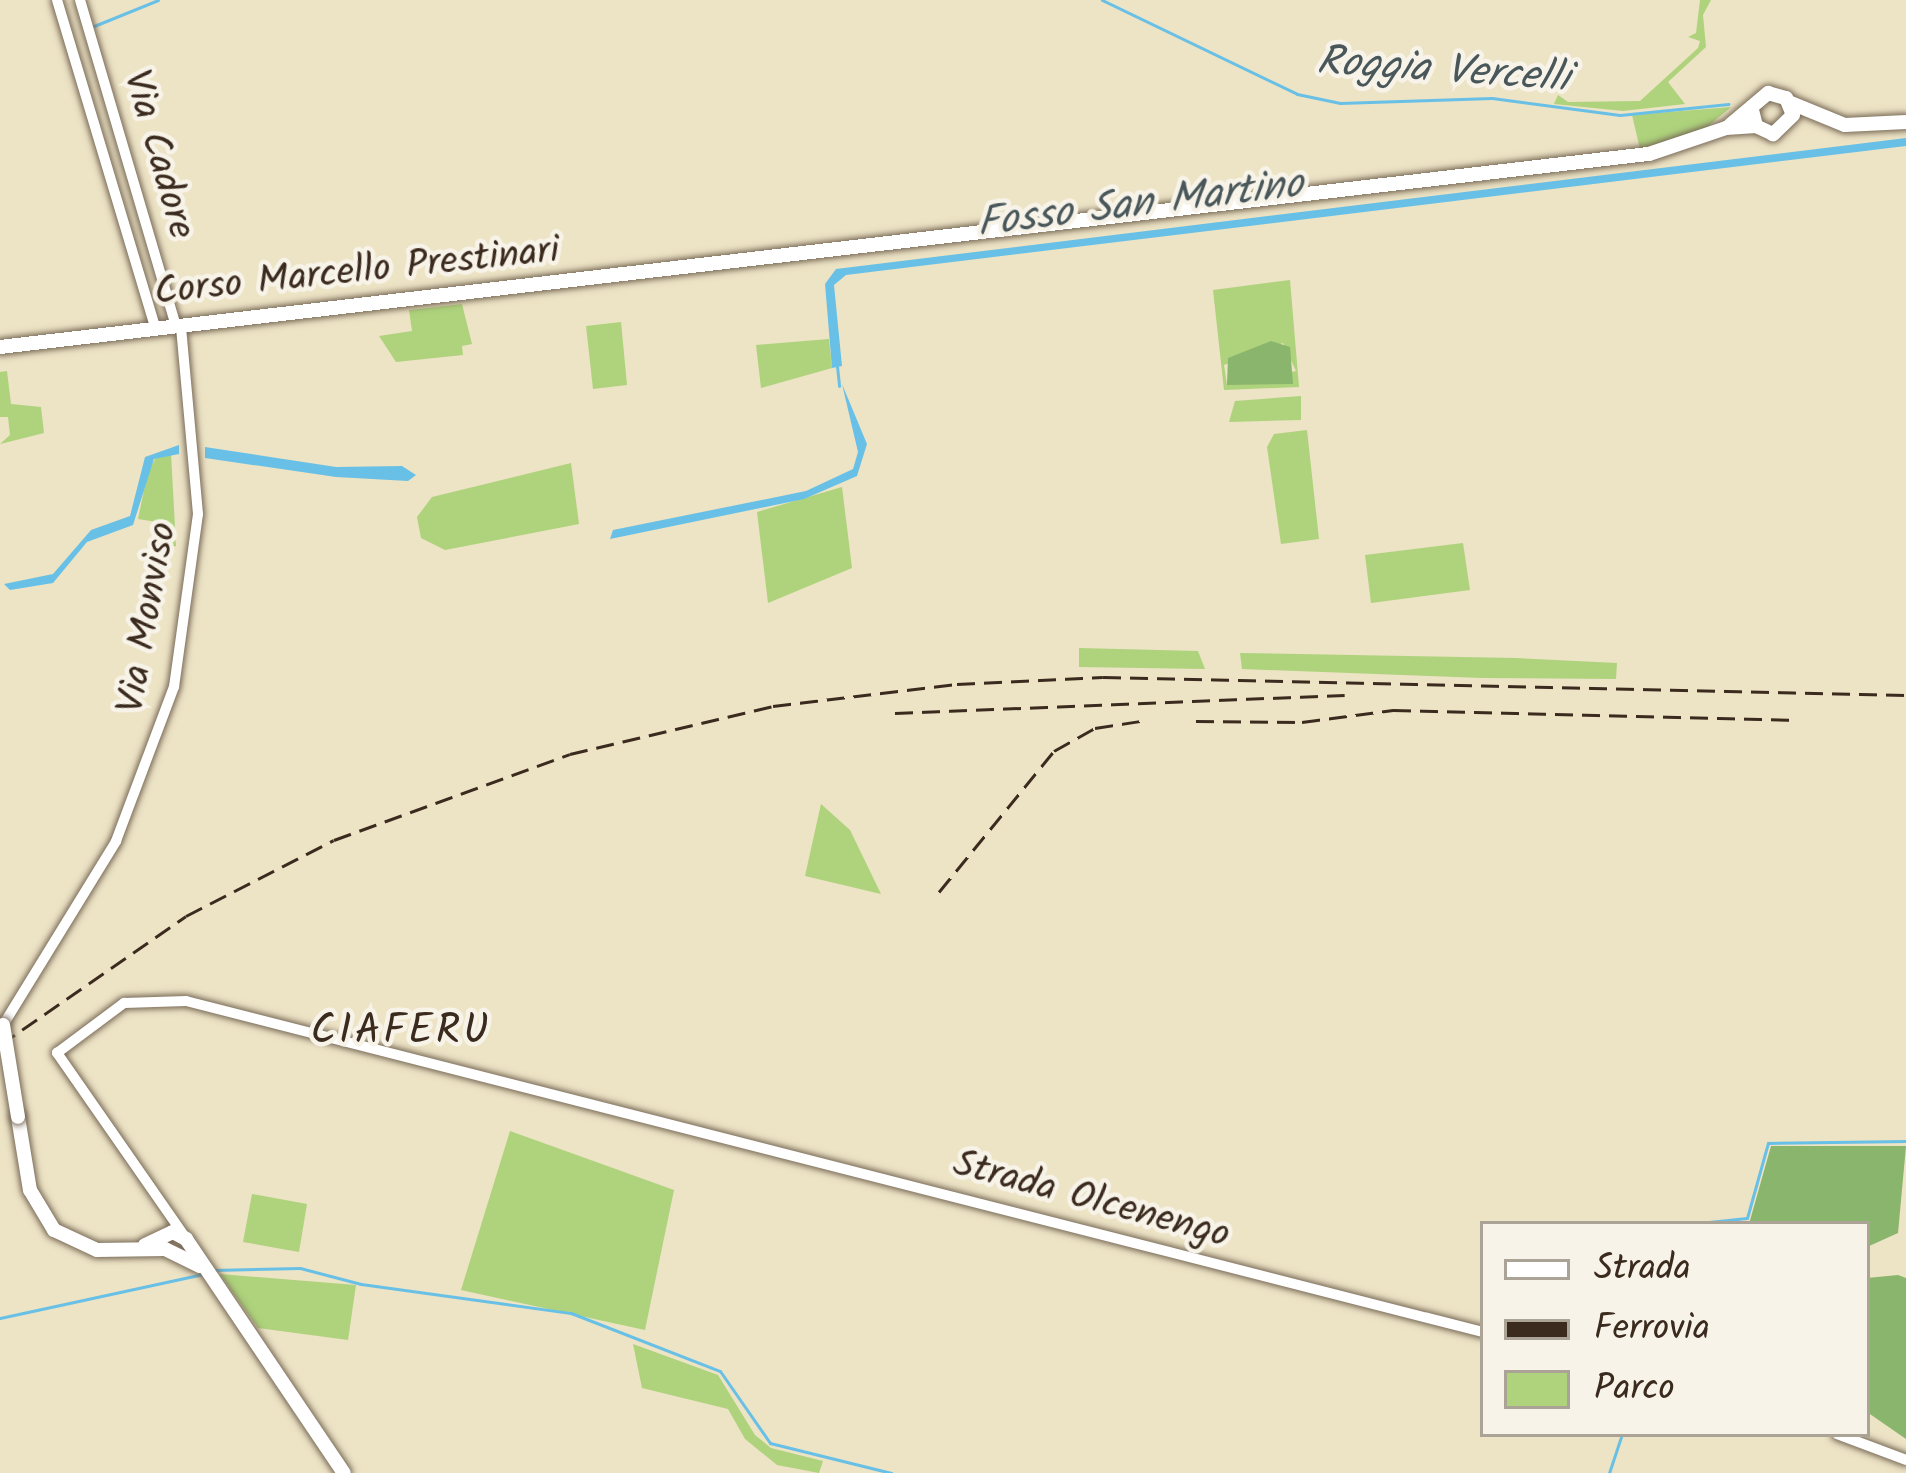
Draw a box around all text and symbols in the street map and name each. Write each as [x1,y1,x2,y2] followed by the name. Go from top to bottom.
[1315,37,1571,105] water label: Roggia Vercelli
[111,65,203,245] street label: Via Cadore
[974,160,1306,250] water label: Fosso San Martino
[152,228,562,318] street label: Corso Marcello Prestinari
[109,519,189,717] street label: Via Monviso
[311,1007,491,1057] district label: CIAFERU
[948,1142,1234,1260] street label: Strada Olcenengo
[1480,1221,1870,1437] legend
[1594,1241,1691,1298] text: Strada
[1594,1301,1710,1358] text: Ferrovia
[1594,1361,1675,1418] text: Parco

